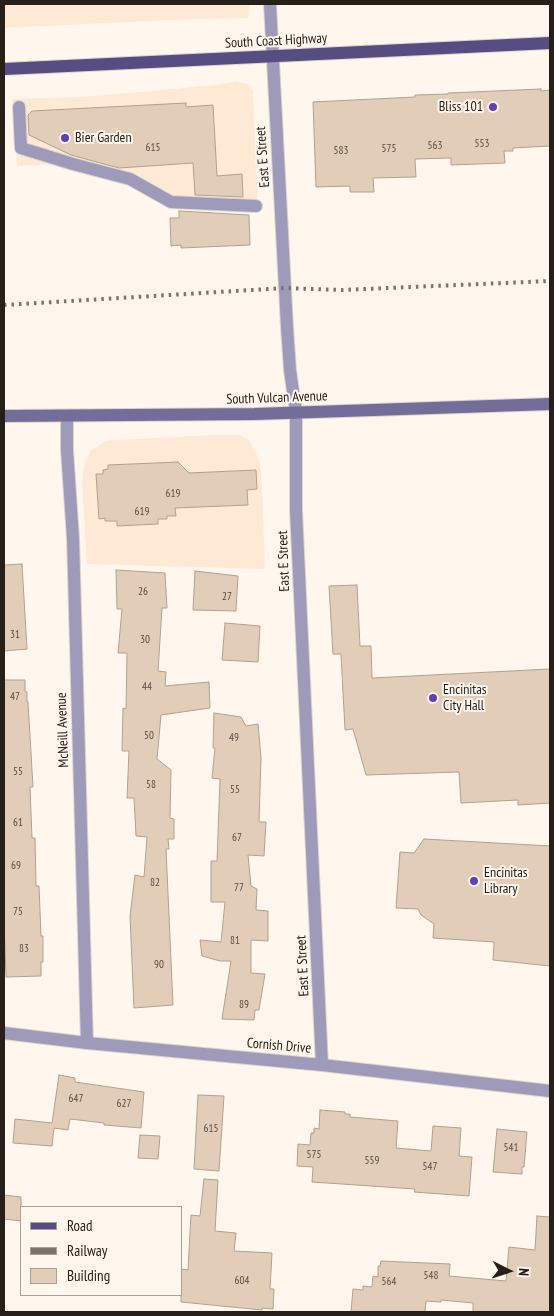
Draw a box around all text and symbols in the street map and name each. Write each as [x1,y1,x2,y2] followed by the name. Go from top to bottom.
[225,30,327,52] street label: South Coast Highway
[439,99,483,115] place label: Bliss 101
[487,101,499,113] marker: Bliss 101
[252,126,274,188] street label: East E Street
[75,130,132,146] place label: Bier Garden
[59,132,71,144] marker: Bier Garden
[475,137,489,151] house number: 553
[428,139,442,153] house number: 563
[146,141,160,155] house number: 615
[382,142,396,156] house number: 575
[334,144,348,158] house number: 583
[226,388,328,408] street label: South Vulcan Avenue
[166,487,180,501] house number: 619
[135,505,149,519] house number: 619
[275,530,293,592] street label: East E Street
[138,585,148,599] house number: 26
[222,590,232,604] house number: 27
[10,628,20,642] house number: 31
[140,633,150,647] house number: 30
[142,680,152,694] house number: 44
[443,682,487,714] place label: Encinitas City Hall
[10,690,20,704] house number: 47
[53,692,73,768] street label: McNeill Avenue
[427,692,439,704] marker: Encinitas City Hall
[144,729,154,743] house number: 50
[229,731,239,745] house number: 49
[13,765,23,779] house number: 55
[146,778,156,792] house number: 58
[230,783,240,797] house number: 55
[13,816,23,830] house number: 61
[232,831,242,845] house number: 67
[11,859,21,873] house number: 69
[484,865,528,898] place label: Encinitas Library
[468,875,480,887] marker: Encinitas Library
[150,876,160,890] house number: 82
[234,881,244,895] house number: 77
[13,905,23,919] house number: 75
[230,934,240,948] house number: 81
[293,935,313,997] street label: East E Street
[19,942,29,956] house number: 83
[154,958,164,972] house number: 90
[239,998,249,1012] house number: 89
[246,1035,312,1057] street label: Cornish Drive
[69,1092,83,1106] house number: 647
[117,1097,131,1111] house number: 627
[204,1122,218,1136] house number: 615
[504,1141,518,1155] house number: 541
[307,1148,321,1162] house number: 575
[365,1154,379,1168] house number: 559
[423,1160,437,1174] house number: 547
[20,1206,182,1296] legend
[67,1216,93,1235] text: Road
[67,1241,107,1260] text: Railway
[484,1246,534,1296] north arrow
[67,1266,110,1285] text: Building
[515,1268,533,1276] text: N
[424,1269,438,1283] house number: 548
[235,1274,249,1288] house number: 604
[382,1275,396,1289] house number: 564

